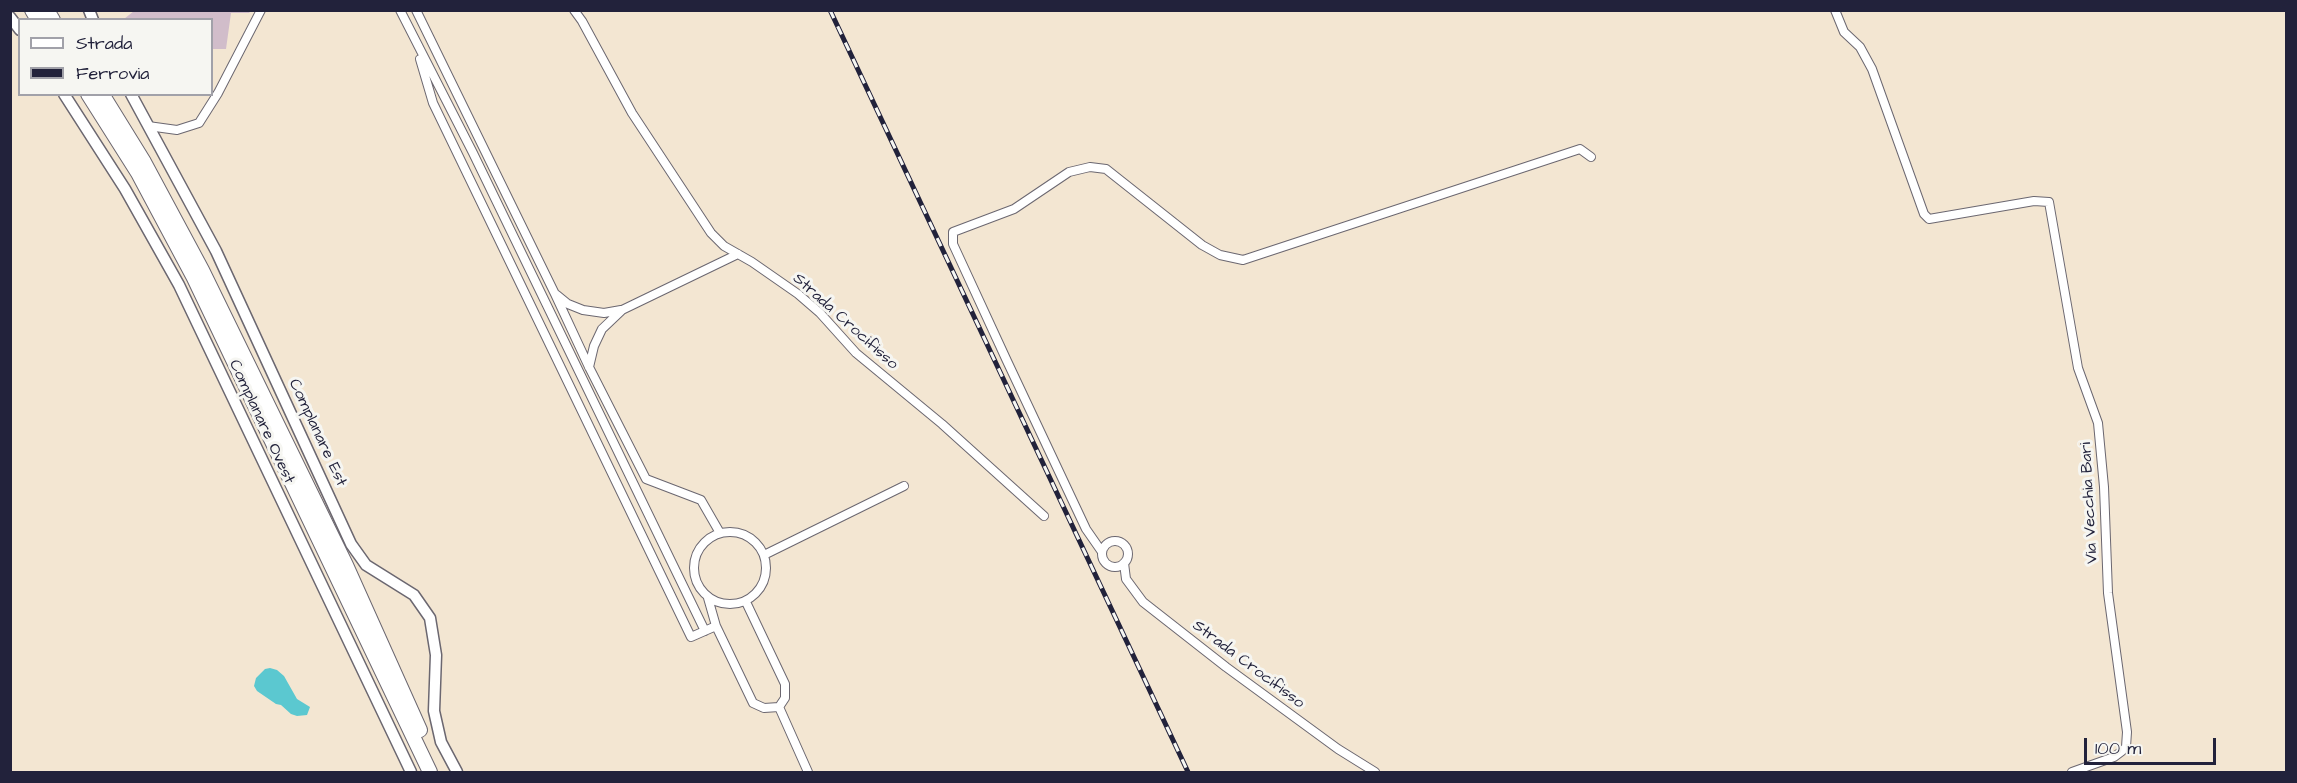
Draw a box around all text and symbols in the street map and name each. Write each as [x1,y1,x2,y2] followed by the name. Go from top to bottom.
[18,18,213,96] legend
[76,31,132,56] text: Strada
[76,61,149,86] text: Ferrovia
[788,270,902,374] street label: Strada Crocifisso
[224,357,298,487] street label: Complanare Ovest
[284,376,350,490] street label: Complanare Est
[2077,442,2103,564] street label: Via Vecchia Bari
[1188,617,1308,713] street label: Strada Crocifisso
[2087,726,2219,764] scale bar
[2095,736,2141,761] text: 100 m

